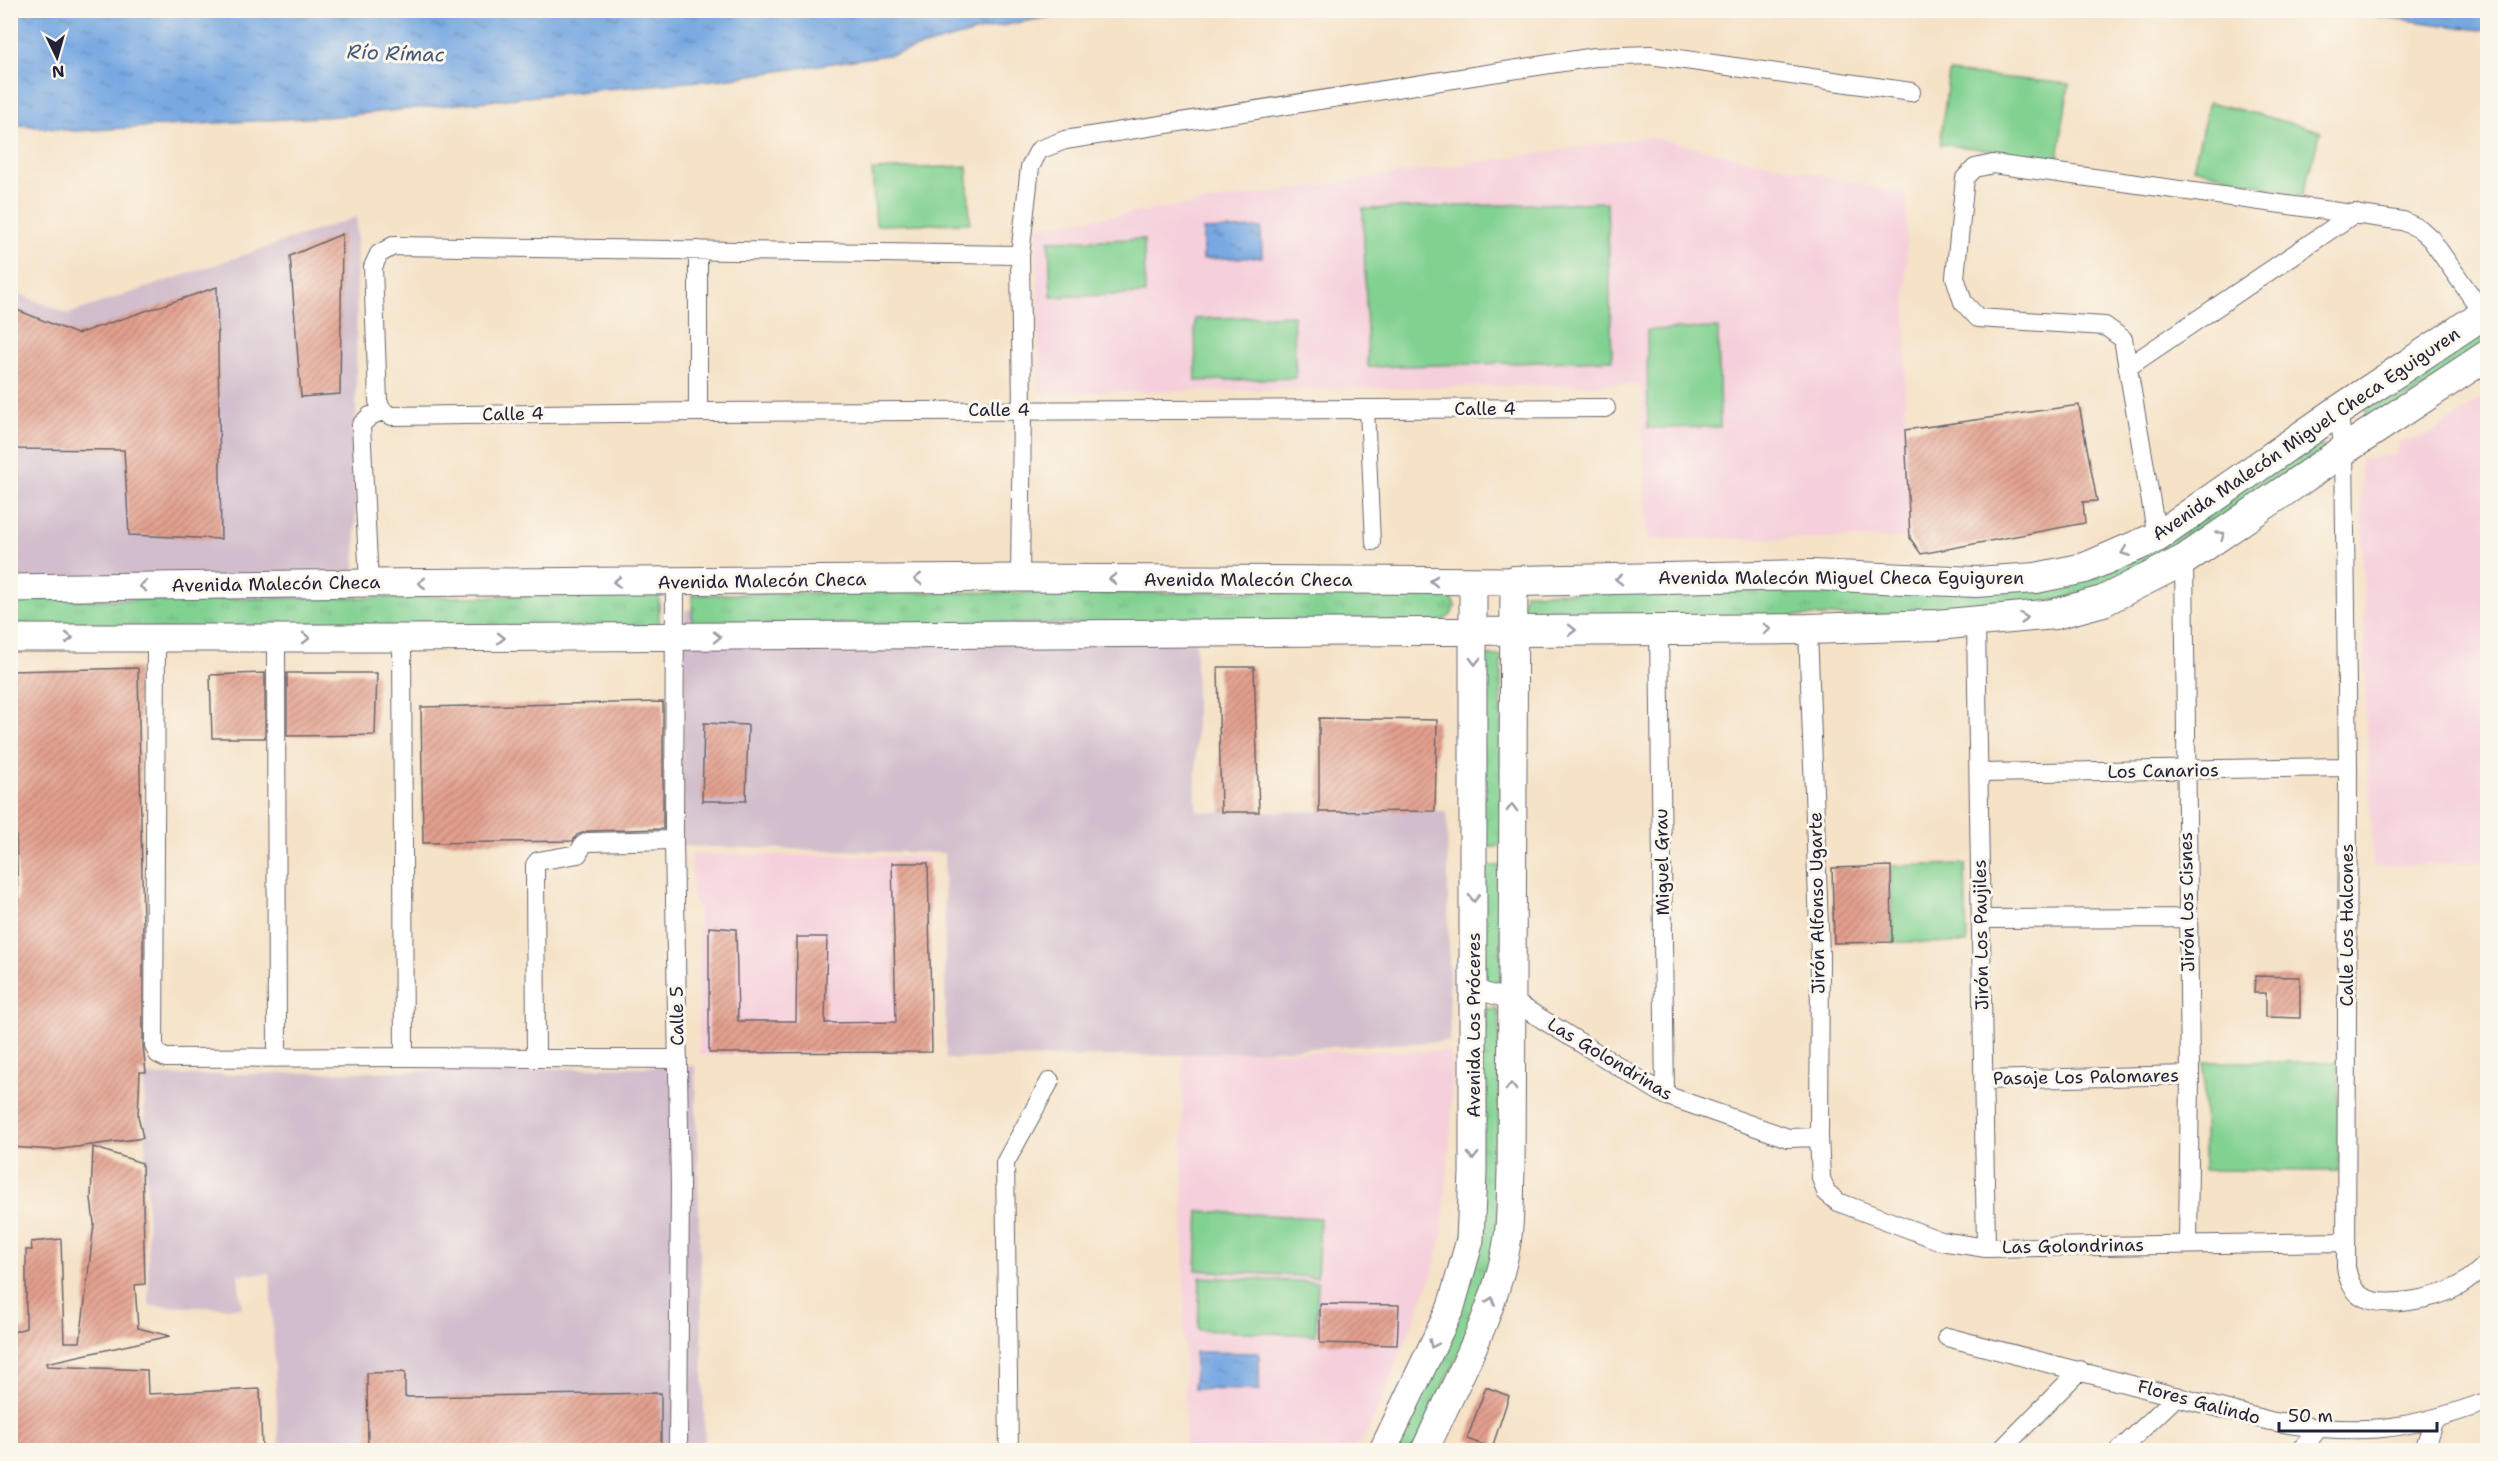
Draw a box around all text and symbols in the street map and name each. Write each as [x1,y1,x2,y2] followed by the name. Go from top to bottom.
[27,27,87,87] north arrow
[347,38,445,68] water label: Río Rímac
[51,60,65,82] text: N
[2148,322,2464,546] street label: Avenida Malecón Miguel Checa Eguiguren
[1454,397,1516,421] street label: Calle 4
[968,398,1030,422] street label: Calle 4
[482,401,544,427] street label: Calle 4
[2214,531,2225,542] one-way arrow
[2120,545,2131,557] one-way arrow
[1658,566,2024,590] street label: Avenida Malecón Miguel Checa Eguiguren
[657,567,867,595] street label: Avenida Malecón Checa
[1144,568,1352,592] street label: Avenida Malecón Checa
[171,570,381,598] street label: Avenida Malecón Checa
[914,573,923,585] one-way arrow
[1109,573,1118,585] one-way arrow
[1614,573,1623,585] one-way arrow
[1430,575,1439,587] one-way arrow
[612,576,621,588] one-way arrow
[417,577,426,589] one-way arrow
[138,580,147,592] one-way arrow
[2020,613,2029,625] one-way arrow
[1762,623,1771,635] one-way arrow
[1567,624,1576,637] one-way arrow
[712,631,721,643] one-way arrow
[64,632,73,644] one-way arrow
[301,632,310,644] one-way arrow
[496,632,505,644] one-way arrow
[1469,656,1481,665] one-way arrow
[2107,758,2219,784] street label: Los Canarios
[1506,804,1518,813] one-way arrow
[1649,808,1675,916] street label: Miguel Grau
[1803,812,1831,994] street label: Jirón Alfonso Ugarte
[2174,832,2200,972] street label: Jirón Los Cisnes
[2335,844,2359,1006] street label: Calle Los Halcones
[1968,859,1994,1011] street label: Jirón Los Paujiles
[1468,893,1480,902] one-way arrow
[1462,932,1486,1118] street label: Avenida Los Próceres
[664,986,690,1046] street label: Calle 5
[1543,1012,1677,1106] street label: Las Golondrinas
[1993,1063,2179,1091] street label: Pasaje Los Palomares
[1505,1083,1517,1092] one-way arrow
[1467,1151,1479,1160] one-way arrow
[2002,1233,2144,1259] street label: Las Golondrinas
[1483,1296,1496,1307] one-way arrow
[1429,1338,1441,1349] one-way arrow
[2135,1374,2263,1430] street label: Flores Galindo
[2279,1395,2436,1433] scale bar
[2288,1404,2333,1428] text: 50 m

